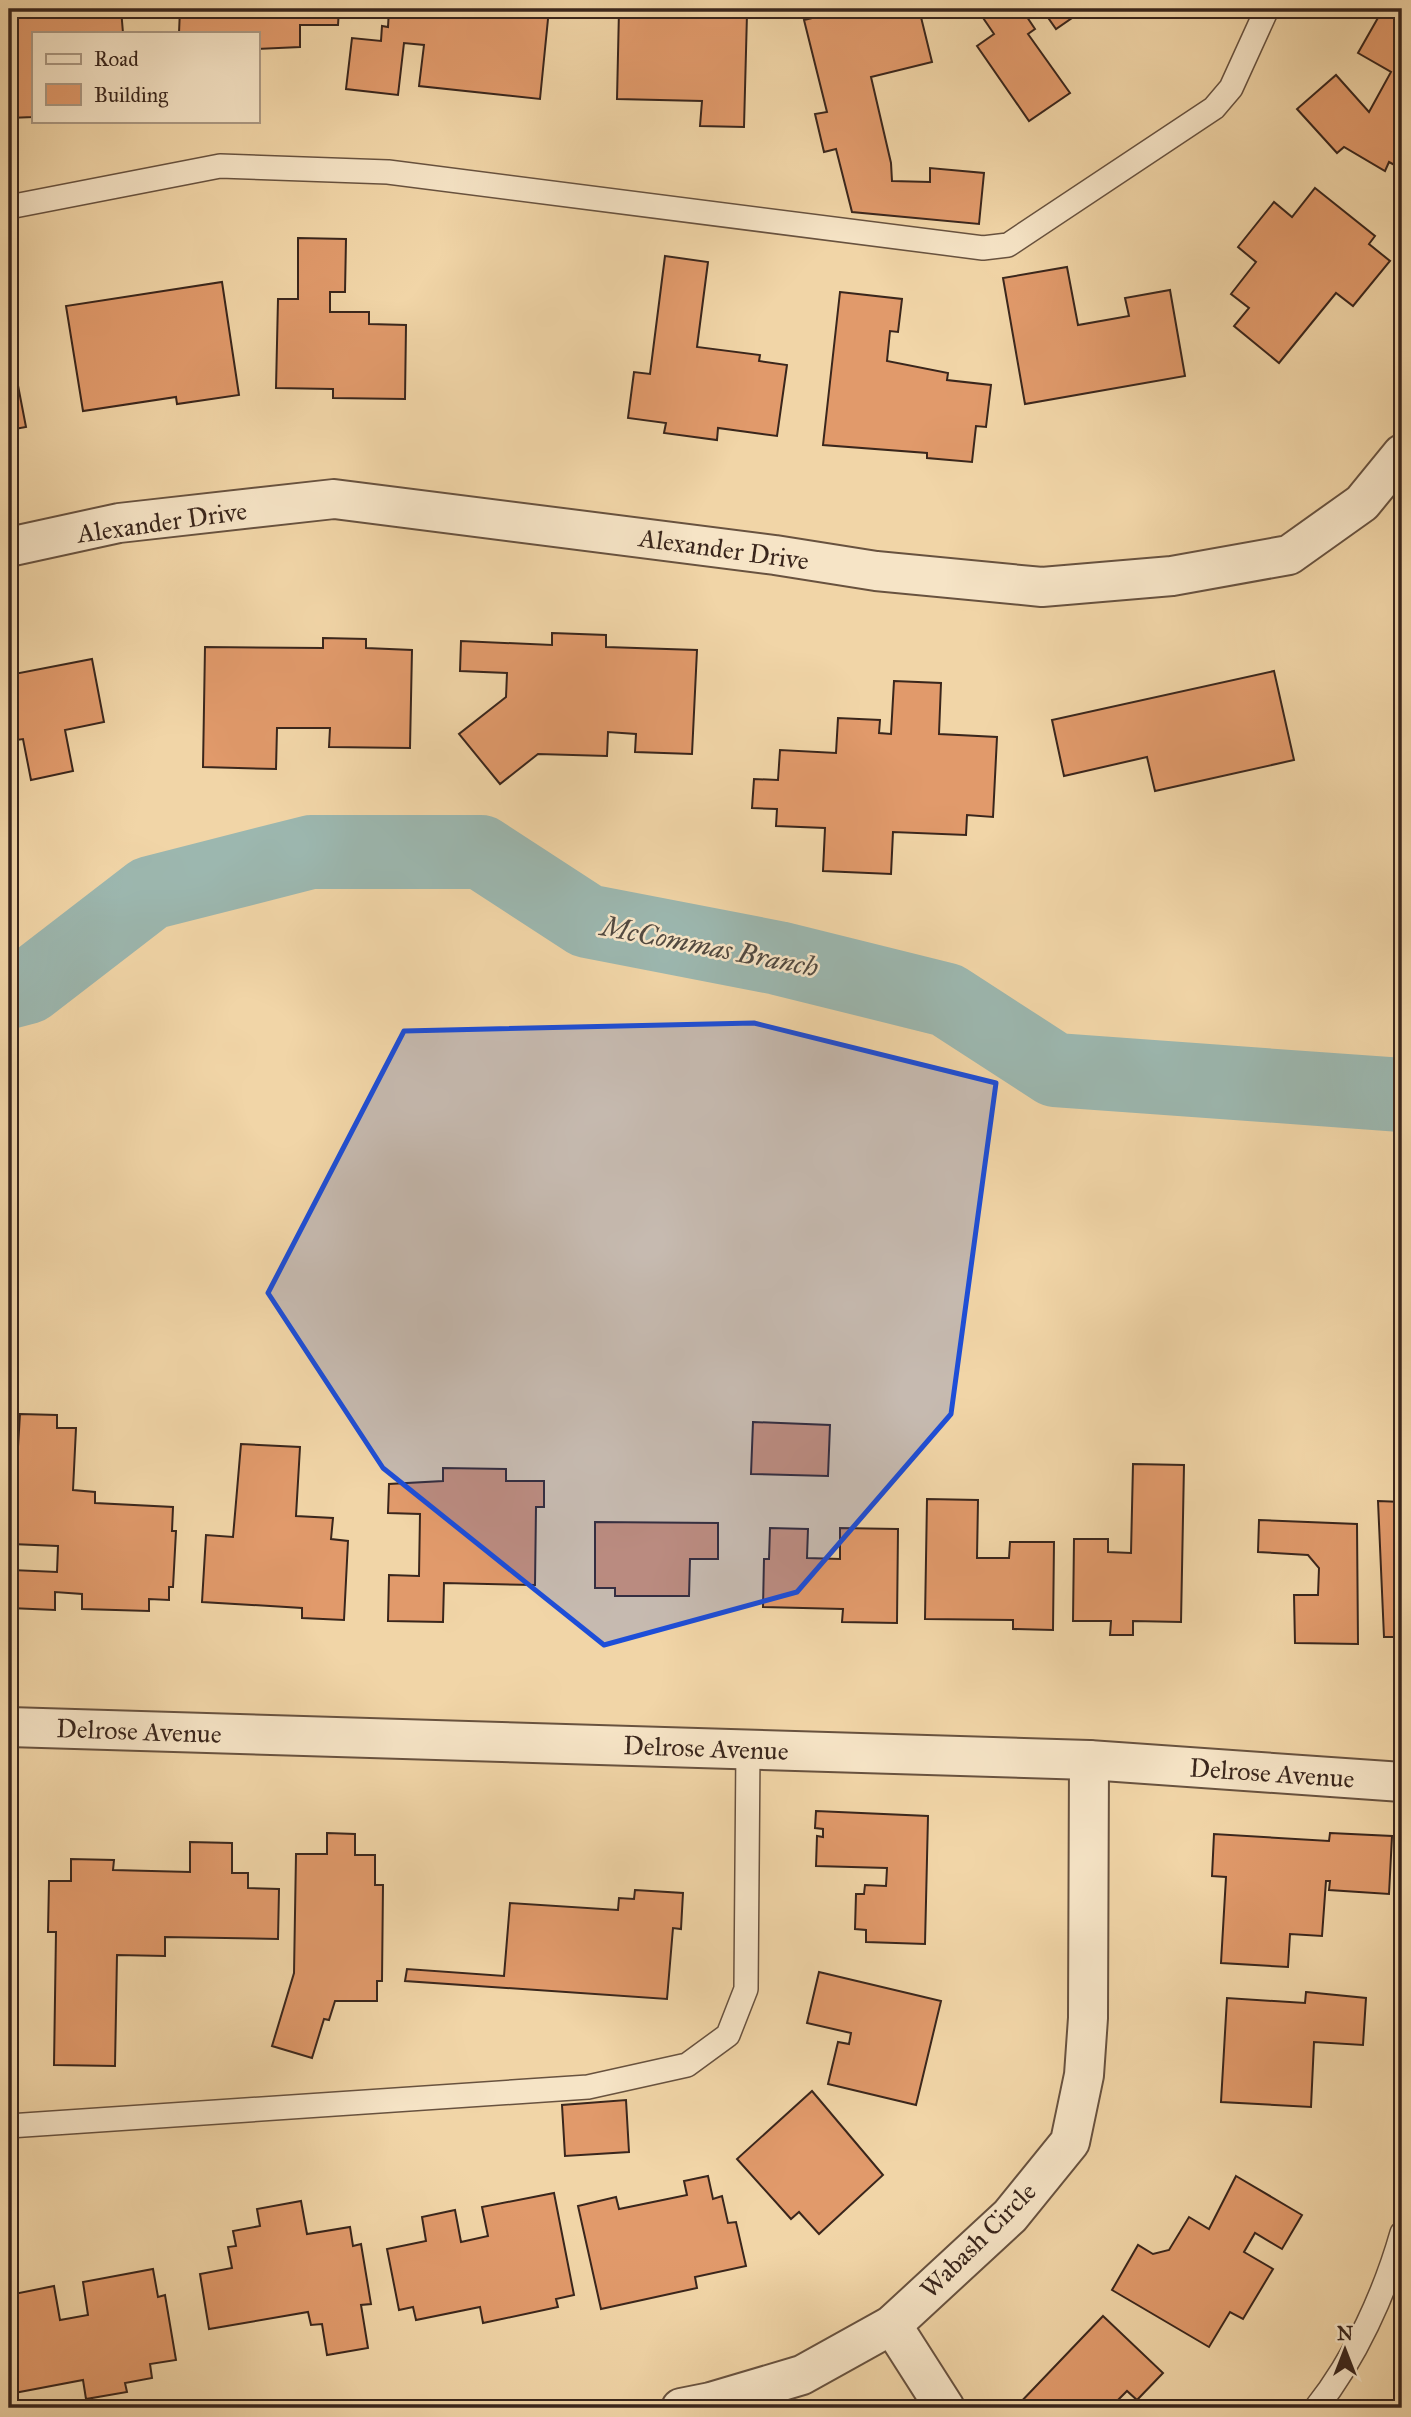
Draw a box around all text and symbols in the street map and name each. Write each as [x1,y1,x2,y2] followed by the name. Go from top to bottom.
[32,32,259,122] legend
[94,46,139,72] text: Road
[94,82,168,108] text: Building
[74,494,249,550] street label: Alexander Drive
[636,521,811,577] street label: Alexander Drive
[596,908,822,985] water label: McCommas Branch
[56,1712,222,1750] street label: Delrose Avenue
[623,1729,789,1767] street label: Delrose Avenue
[1188,1751,1356,1795] street label: Delrose Avenue
[913,2175,1043,2305] street label: Wabash Circle
[1310,2316,1380,2386] north arrow
[1337,2322,1353,2345] text: N

